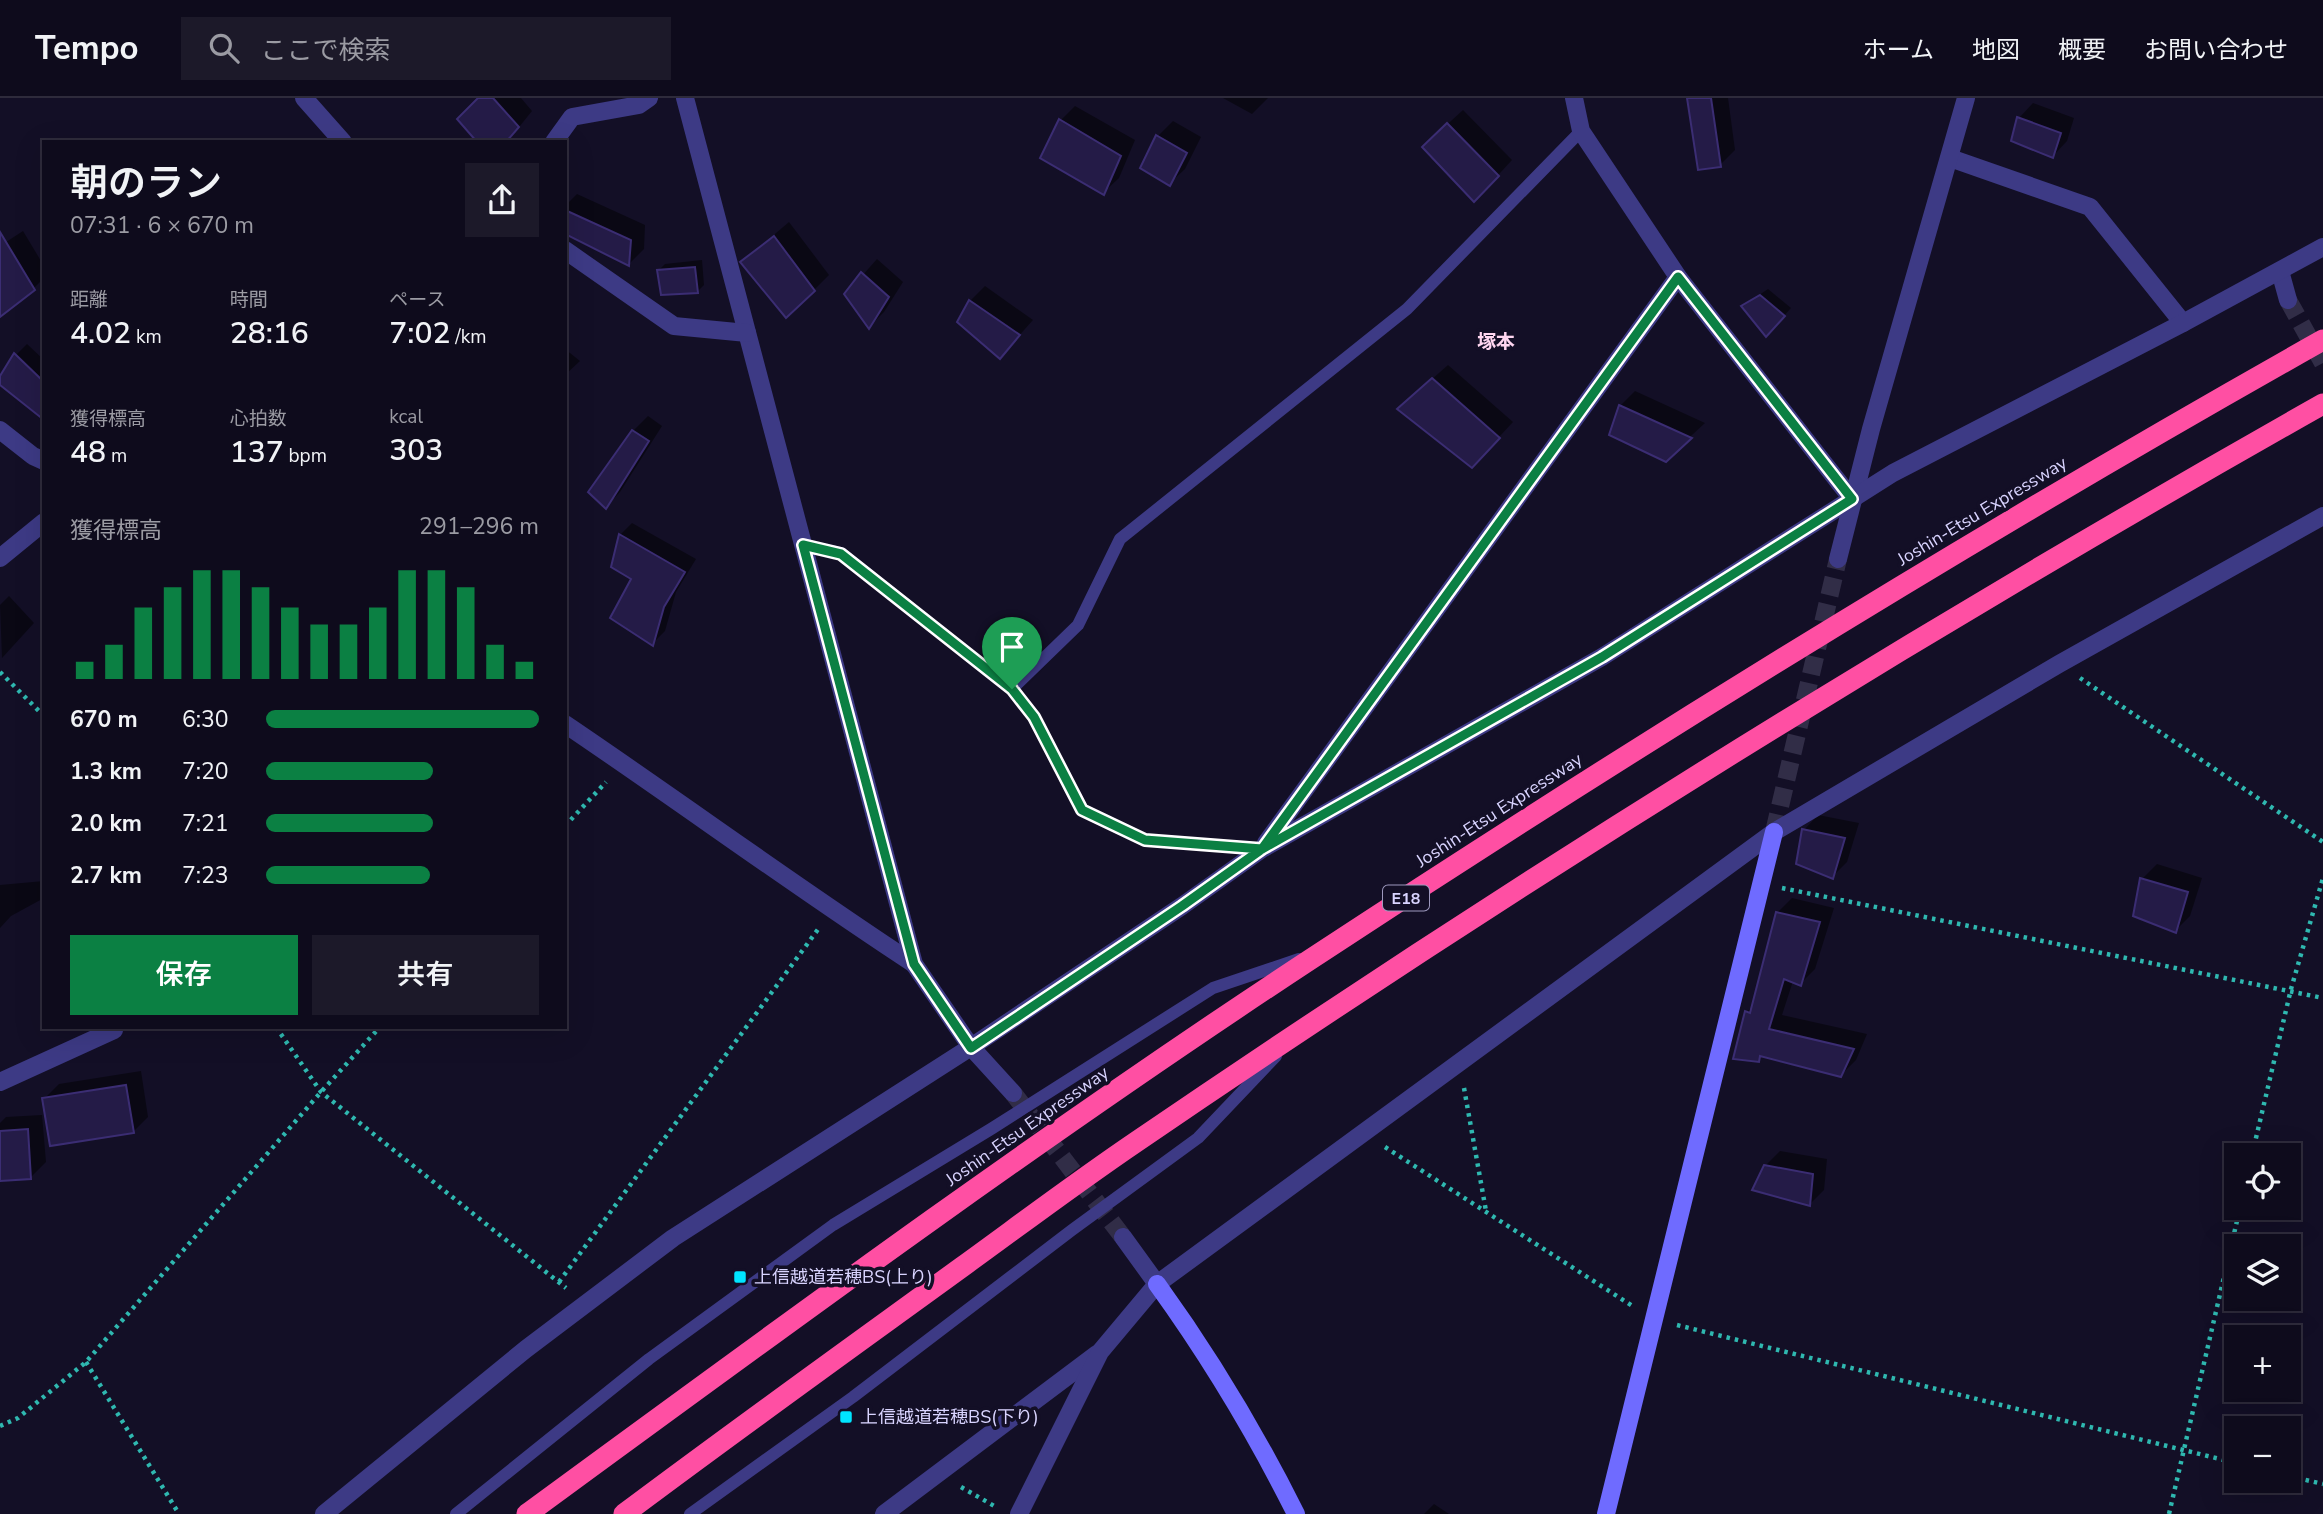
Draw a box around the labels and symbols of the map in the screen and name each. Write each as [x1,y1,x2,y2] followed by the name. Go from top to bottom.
[1477,329,1515,355] district label: 塚本
[1892,450,2072,572] street label: Joshin-Etsu Expressway
[982,617,1042,689] pin
[1410,747,1588,873] street label: Joshin-Etsu Expressway
[1383,886,1429,911] road number: E18
[940,1060,1114,1192] street label: Joshin-Etsu Expressway
[754,1265,933,1289] place label: 上信越道若穂BS(上り)
[732,1269,748,1285] marker: 上信越道若穂BS(上り)
[860,1405,1039,1429] place label: 上信越道若穂BS(下り)
[838,1409,854,1425] marker: 上信越道若穂BS(下り)

